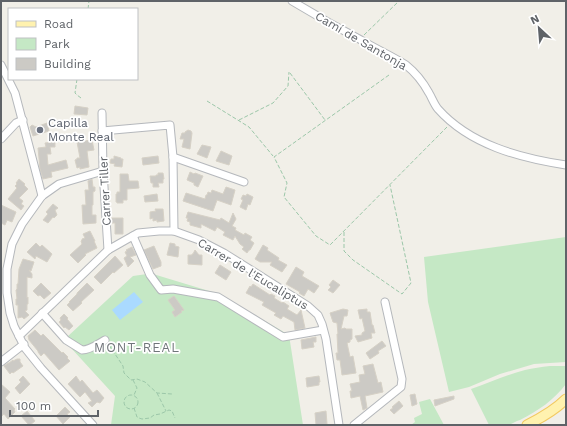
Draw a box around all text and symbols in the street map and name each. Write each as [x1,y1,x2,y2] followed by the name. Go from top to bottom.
[8,8,138,80] legend
[519,8,559,48] north arrow
[313,9,410,73] street label: Camí de Santonja
[528,12,541,27] text: N
[44,17,73,31] text: Road
[44,37,70,51] text: Park
[44,57,91,71] text: Building
[48,116,114,144] place label: Capilla Monte Real
[35,125,45,135] marker: Capilla Monte Real
[96,156,114,226] street label: Carrer Tiller
[195,235,311,313] street label: Carrer de l'Eucaliptus
[94,340,180,355] district label: MONT-REAL
[10,392,98,418] scale bar
[16,399,51,413] text: 100 m

